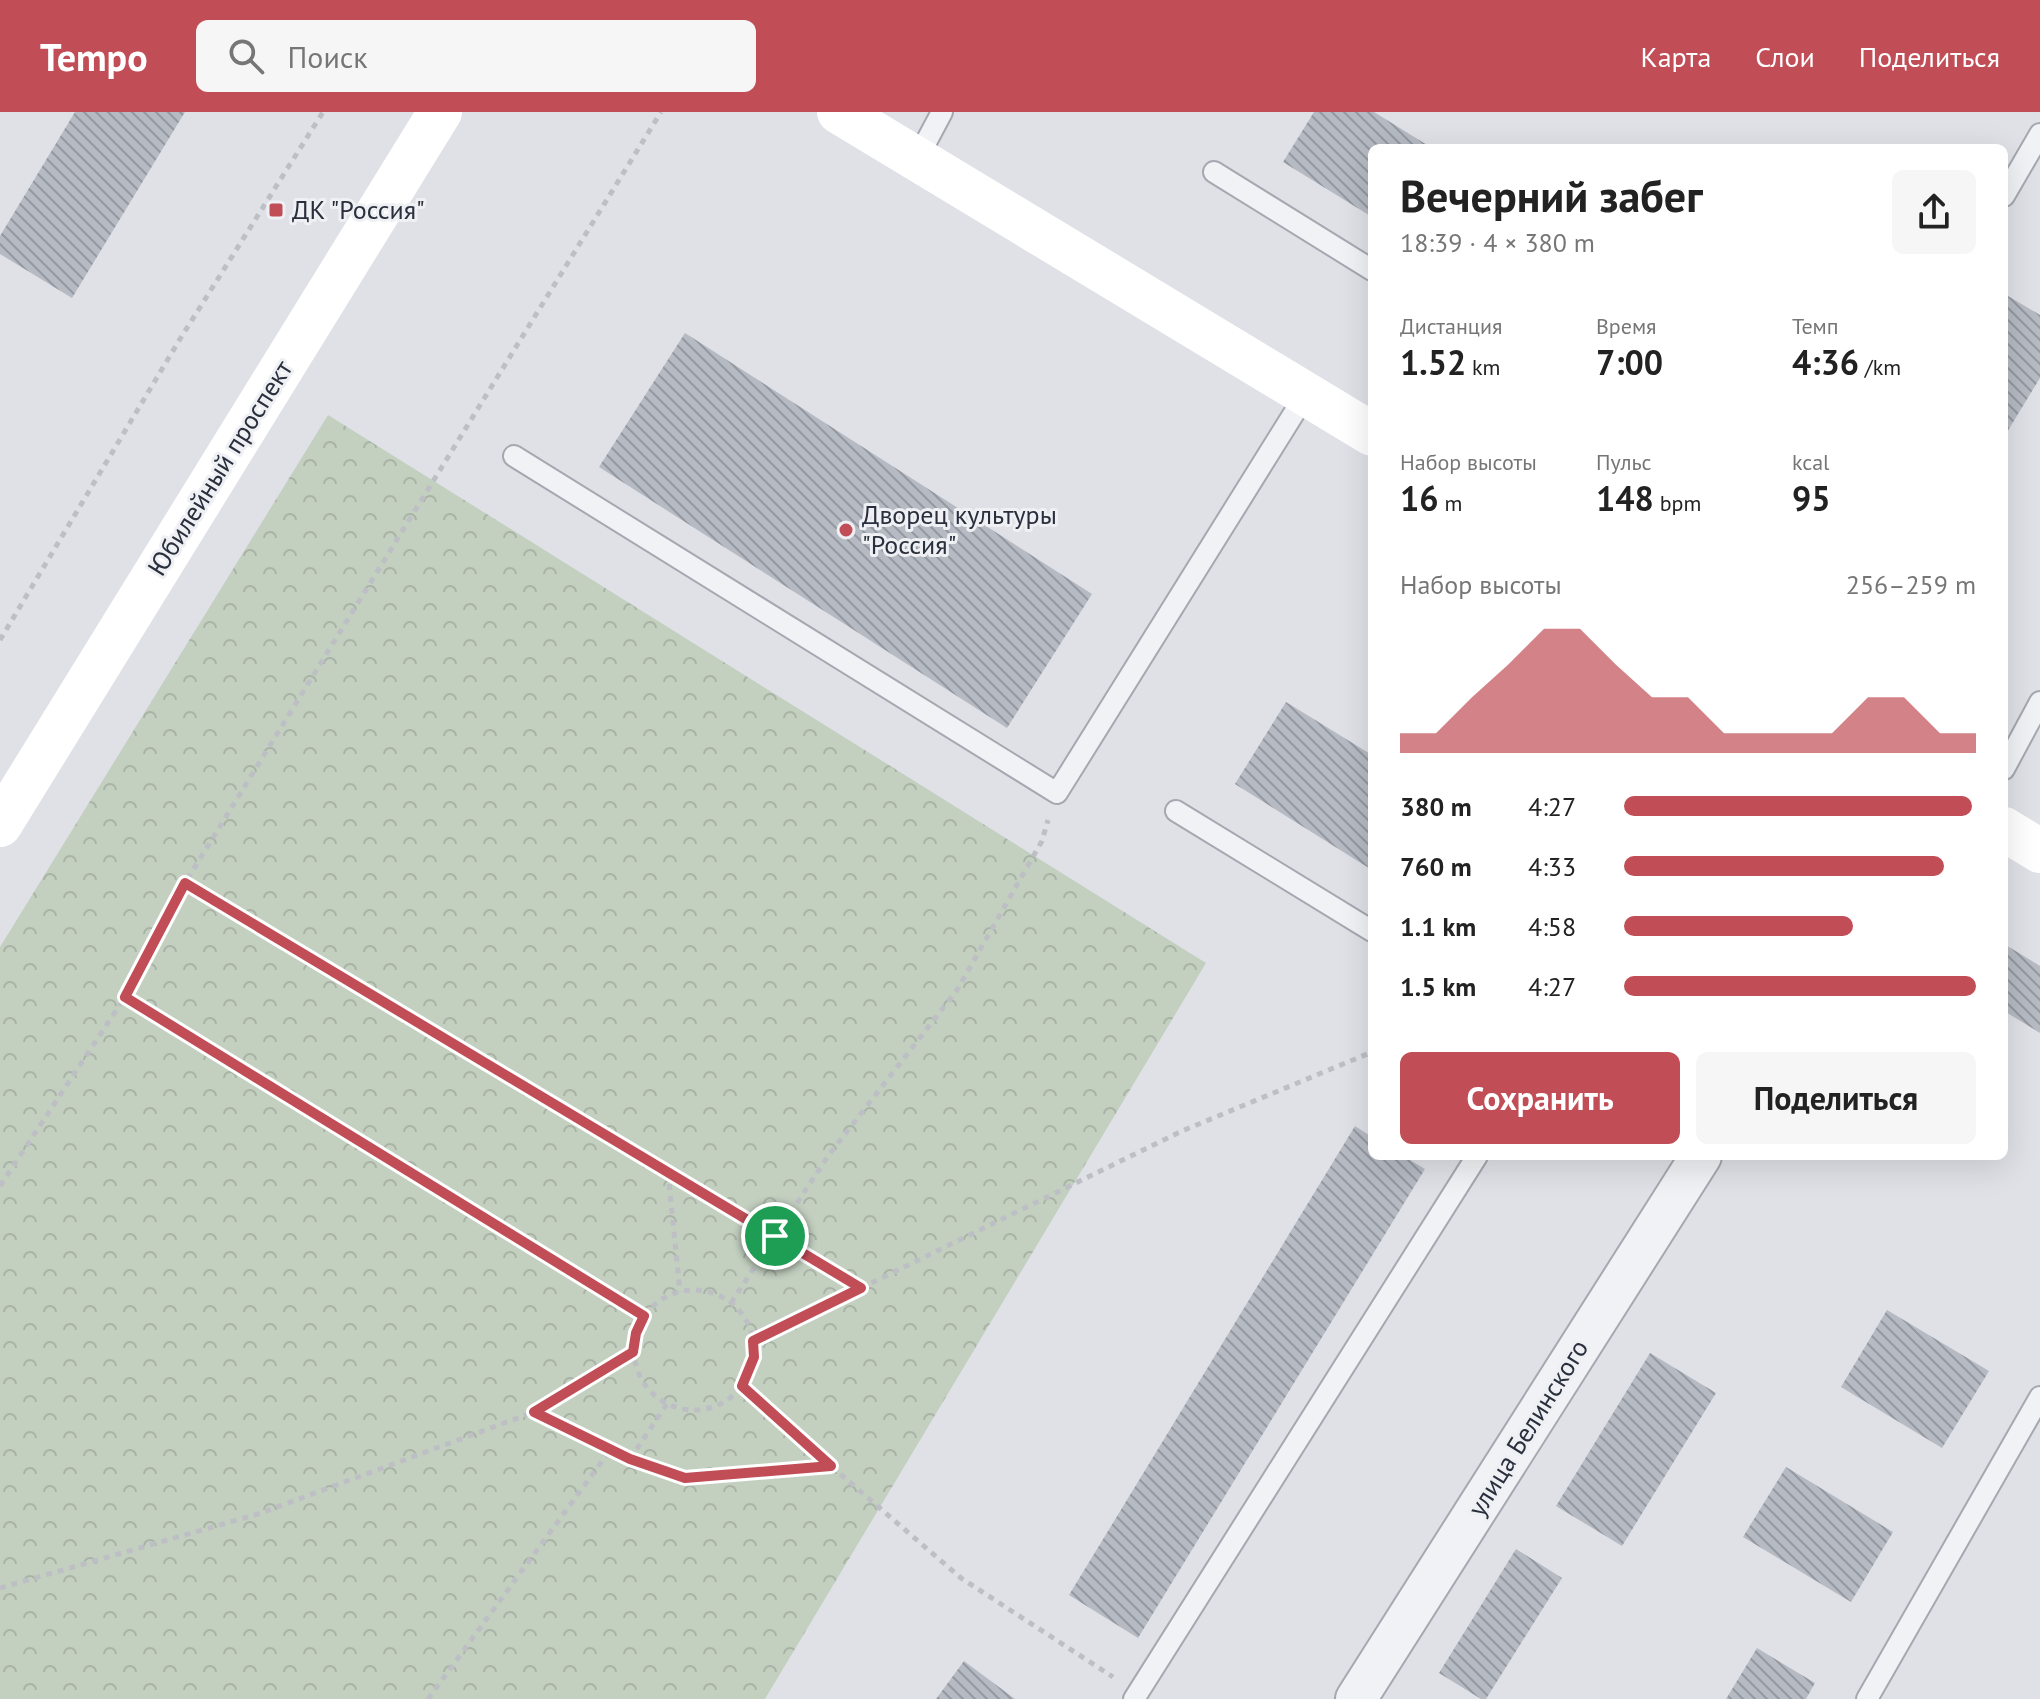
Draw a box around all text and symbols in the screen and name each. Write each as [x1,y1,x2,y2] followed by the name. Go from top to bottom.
[196,20,756,92] search box
[40,32,148,81] text: Tempo
[224,34,268,78] icon: search
[288,37,368,76] text: Поиск
[1641,38,1711,75] text: Карта
[1755,38,1815,75] text: Слои
[1859,38,2000,75] text: Поделиться
[1400,167,1703,224] text: Вечерний забег
[1892,170,1976,254] button: share
[292,193,425,226] place label: ДК "Россия"
[267,201,285,219] marker: ДК "Россия"
[1400,226,1595,259] text: 18:39 · 4 × 380 m
[1400,312,1502,340] text: Дистанция
[1596,312,1657,340] text: Время
[1792,312,1839,340] text: Темп
[1400,340,1466,384] text: 1.52
[1596,340,1663,384] text: 7:00
[1792,340,1859,384] text: 4:36
[140,353,300,582] street label: Юбилейный проспект
[1466,353,1500,381] text: km
[1859,353,1901,381] text: /km
[1400,448,1537,476] text: Набор высоты
[1596,448,1651,476] text: Пульс
[1792,448,1830,476] text: kcal
[1400,476,1439,520] text: 16
[1596,476,1654,520] text: 148
[1792,476,1831,520] text: 95
[1439,489,1462,517] text: m
[1654,489,1701,517] text: bpm
[862,498,1057,561] place label: Дворец культуры "Россия"
[837,521,855,539] marker: Дворец культуры "Россия"
[1400,568,1562,601] text: Набор высоты
[1846,568,1976,601] text: 256–259 m
[1400,790,1472,823] text: 380 m
[1528,790,1576,823] text: 4:27
[1400,850,1472,883] text: 760 m
[1528,850,1576,883] text: 4:33
[1400,910,1476,943] text: 1.1 km
[1528,910,1576,943] text: 4:58
[1400,970,1476,1003] text: 1.5 km
[1528,970,1576,1003] text: 4:27
[1400,1052,1680,1144] button: Сохранить
[1696,1052,1976,1144] button: Поделиться
[741,1202,809,1270] pin
[753,1214,797,1258] icon: arrive
[1460,1333,1595,1522] street label: улица Белинского

